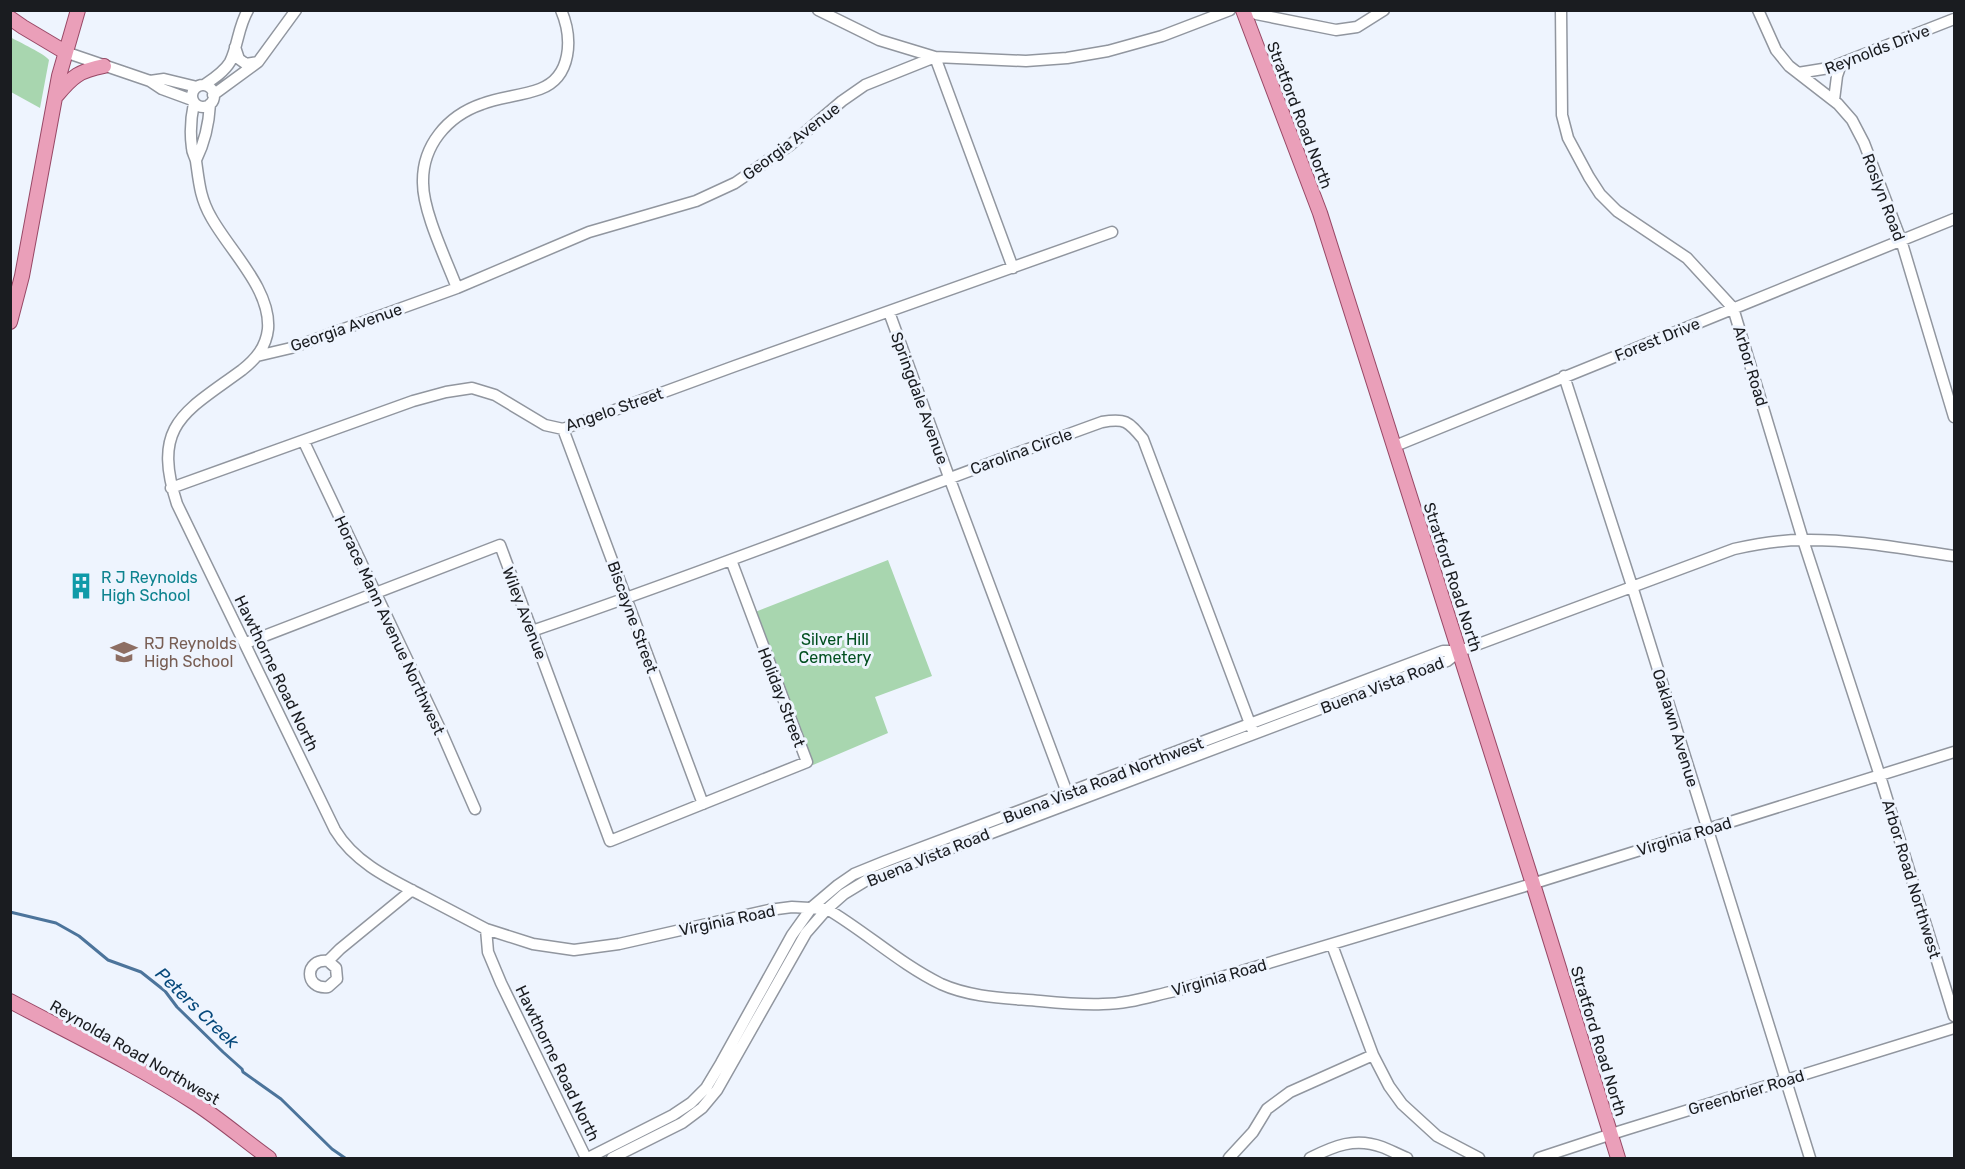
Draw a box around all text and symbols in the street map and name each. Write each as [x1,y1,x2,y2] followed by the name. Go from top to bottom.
[1822,21,1932,78] street label: Reynolds Drive
[1263,39,1336,191] street label: Stratford Road North
[739,99,844,184] street label: Georgia Avenue
[1858,151,1909,244] street label: Roslyn Road
[288,299,404,355] street label: Georgia Avenue
[1612,314,1703,365] street label: Forest Drive
[1729,324,1772,409] street label: Arbor Road
[887,329,952,467] street label: Springdale Avenue
[563,384,666,435] street label: Angelo Street
[968,424,1075,479] street label: Carolina Circle
[1419,500,1486,654] street label: Stratford Road North
[330,513,449,738] street label: Horace Mann Avenue Northwest
[603,559,662,676] street label: Biscayne Street
[498,564,551,662] street label: Wiley Avenue
[101,568,198,605] place label: R J Reynolds High School
[66,571,96,601] building icon: R J Reynolds High School
[231,592,323,754] street label: Hawthorne Road North
[799,630,872,667] park label: Silver Hill Cemetery
[144,634,237,671] place label: RJ Reynolds High School
[109,637,139,667] school or university icon: RJ Reynolds High School
[754,645,809,750] street label: Holiday Street
[1318,653,1447,718] street label: Buena Vista Road
[1649,667,1703,790] street label: Oaklawn Avenue
[1000,733,1206,827] street label: Buena Vista Road Northwest
[1878,797,1945,961] street label: Arbor Road Northwest
[1635,813,1734,860] street label: Virginia Road
[864,824,992,891] street label: Buena Vista Road
[677,901,777,940] street label: Virginia Road
[1169,955,1269,1000] street label: Virginia Road
[151,963,244,1054] water label: Peters Creek
[1567,964,1630,1118] street label: Stratford Road North
[512,982,604,1144] street label: Hawthorne Road North
[46,996,223,1109] street label: Reynolda Road Northwest
[1686,1066,1807,1119] street label: Greenbrier Road

